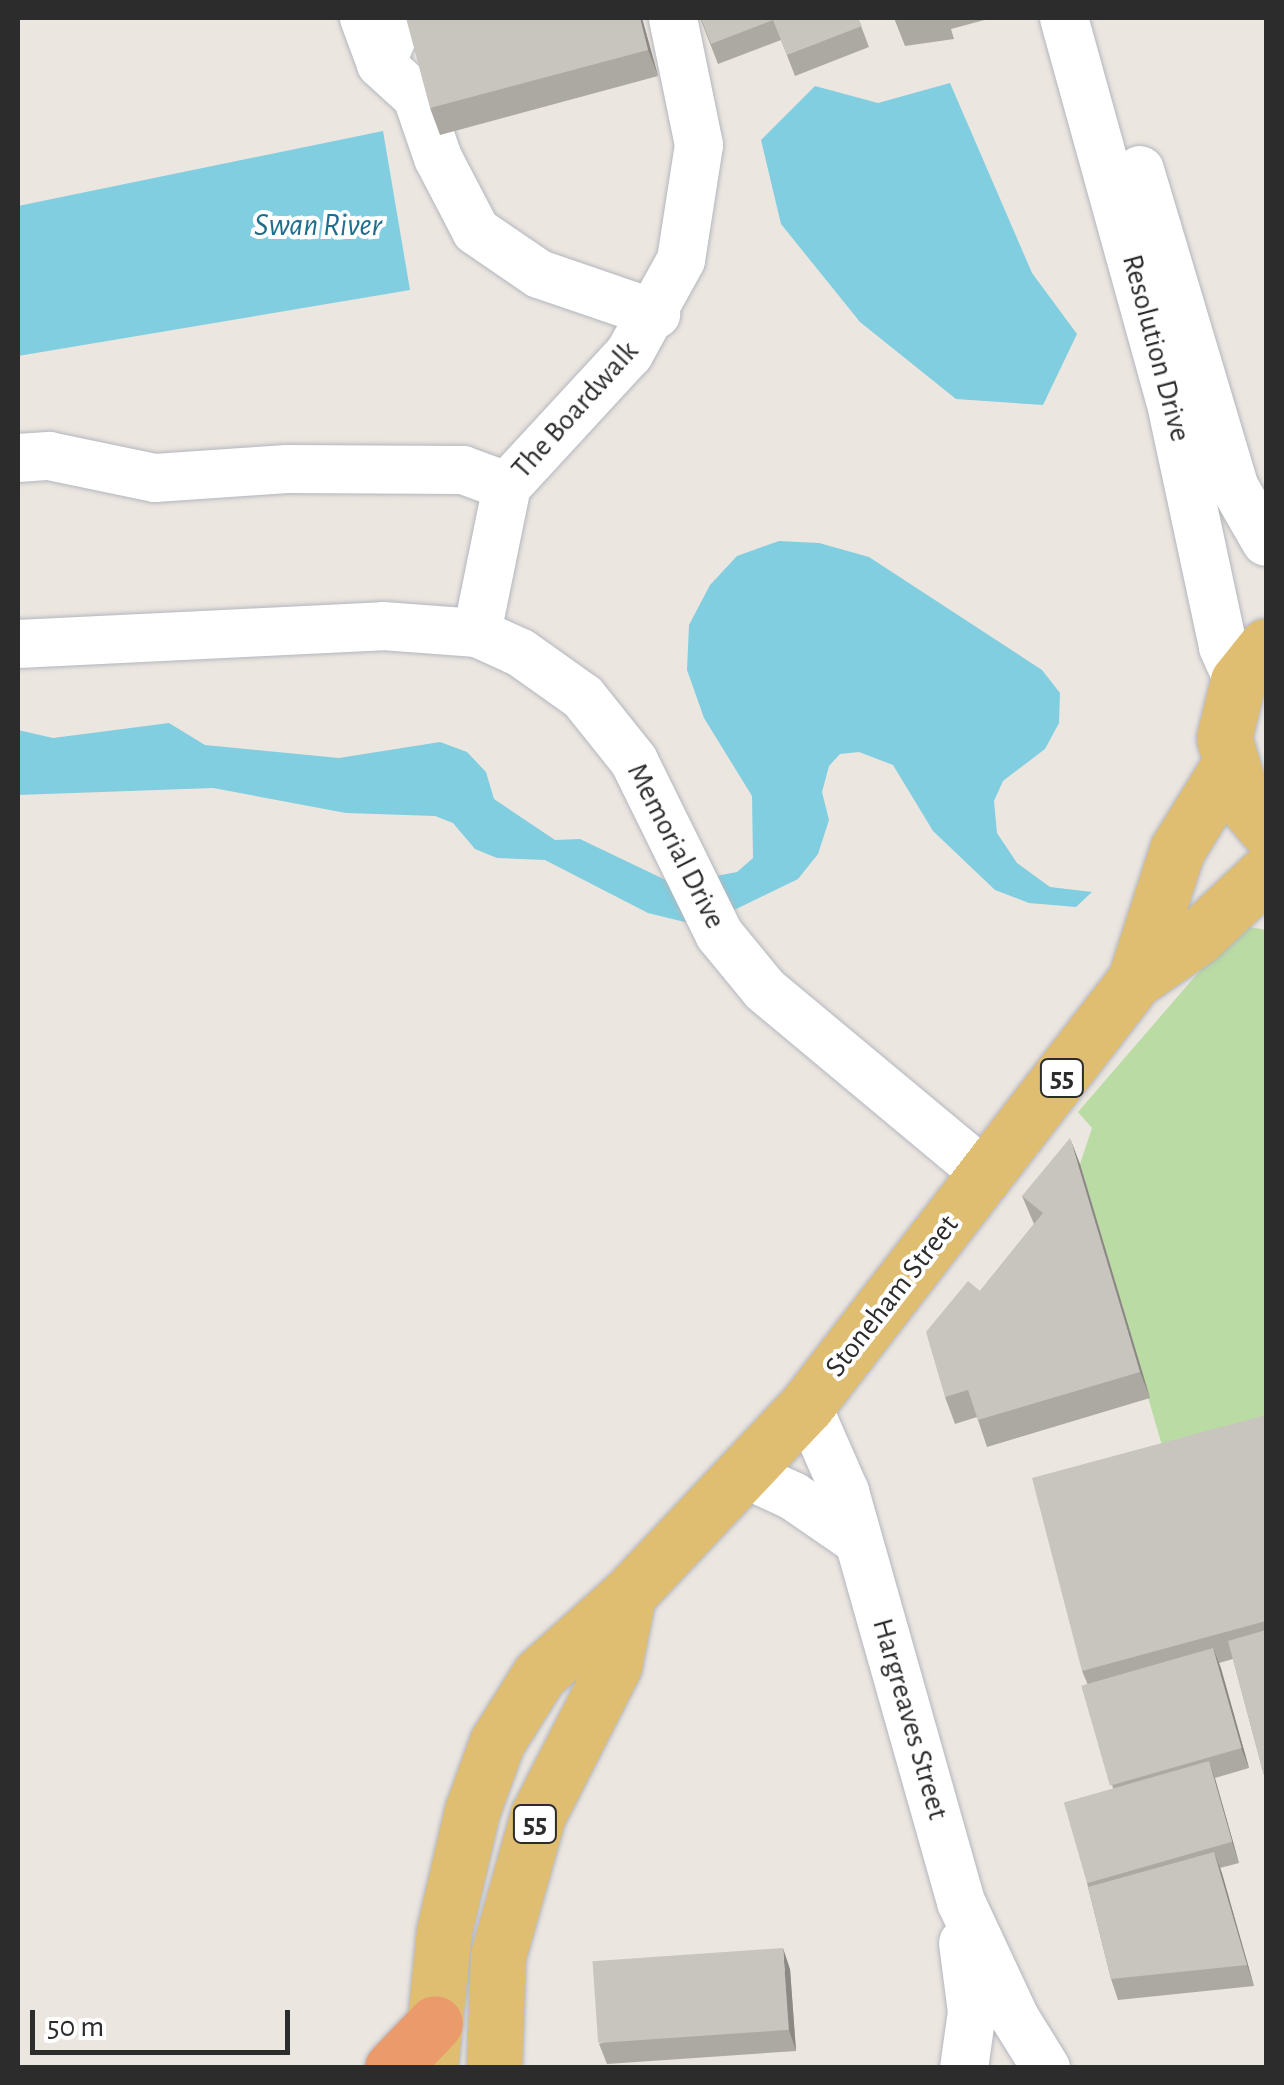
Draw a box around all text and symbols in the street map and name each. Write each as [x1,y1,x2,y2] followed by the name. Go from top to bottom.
[254,206,382,244] water label: Swan River
[1114,251,1198,445] street label: Resolution Drive
[504,334,646,486] street label: The Boardwalk
[619,757,733,935] street label: Memorial Drive
[1040,1055,1084,1101] road number: 55
[818,1208,966,1384] street label: Stoneham Street
[864,1614,956,1824] street label: Hargreaves Street
[512,1801,558,1847] road number: 55
[35,1990,295,2052] scale bar
[47,2012,104,2042] text: 50 m

